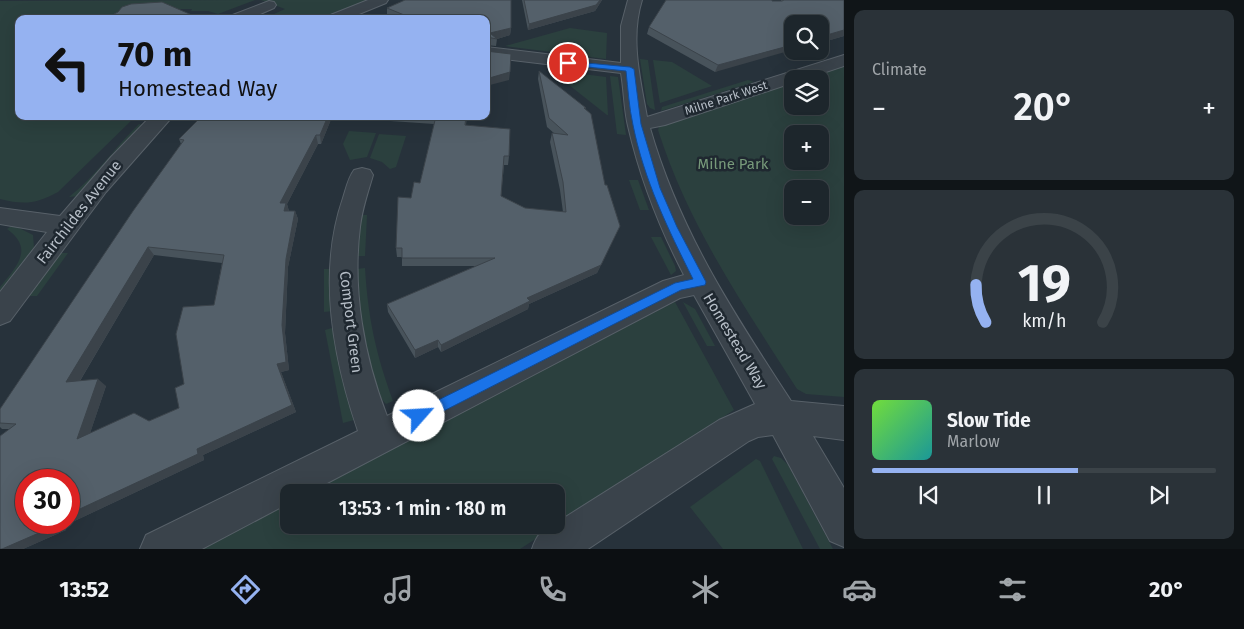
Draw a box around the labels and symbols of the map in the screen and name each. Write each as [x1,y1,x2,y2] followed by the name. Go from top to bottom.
[547,42,589,84] pin
[683,78,770,118] street label: Milne Park West
[698,155,769,173] park label: Milne Park
[33,157,125,267] street label: Fairchildes Avenue
[336,270,366,374] street label: Comport Green
[699,290,771,393] street label: Homestead Way
[392,389,444,441] position arrow
[15,469,80,534] speed limit sign: 30

